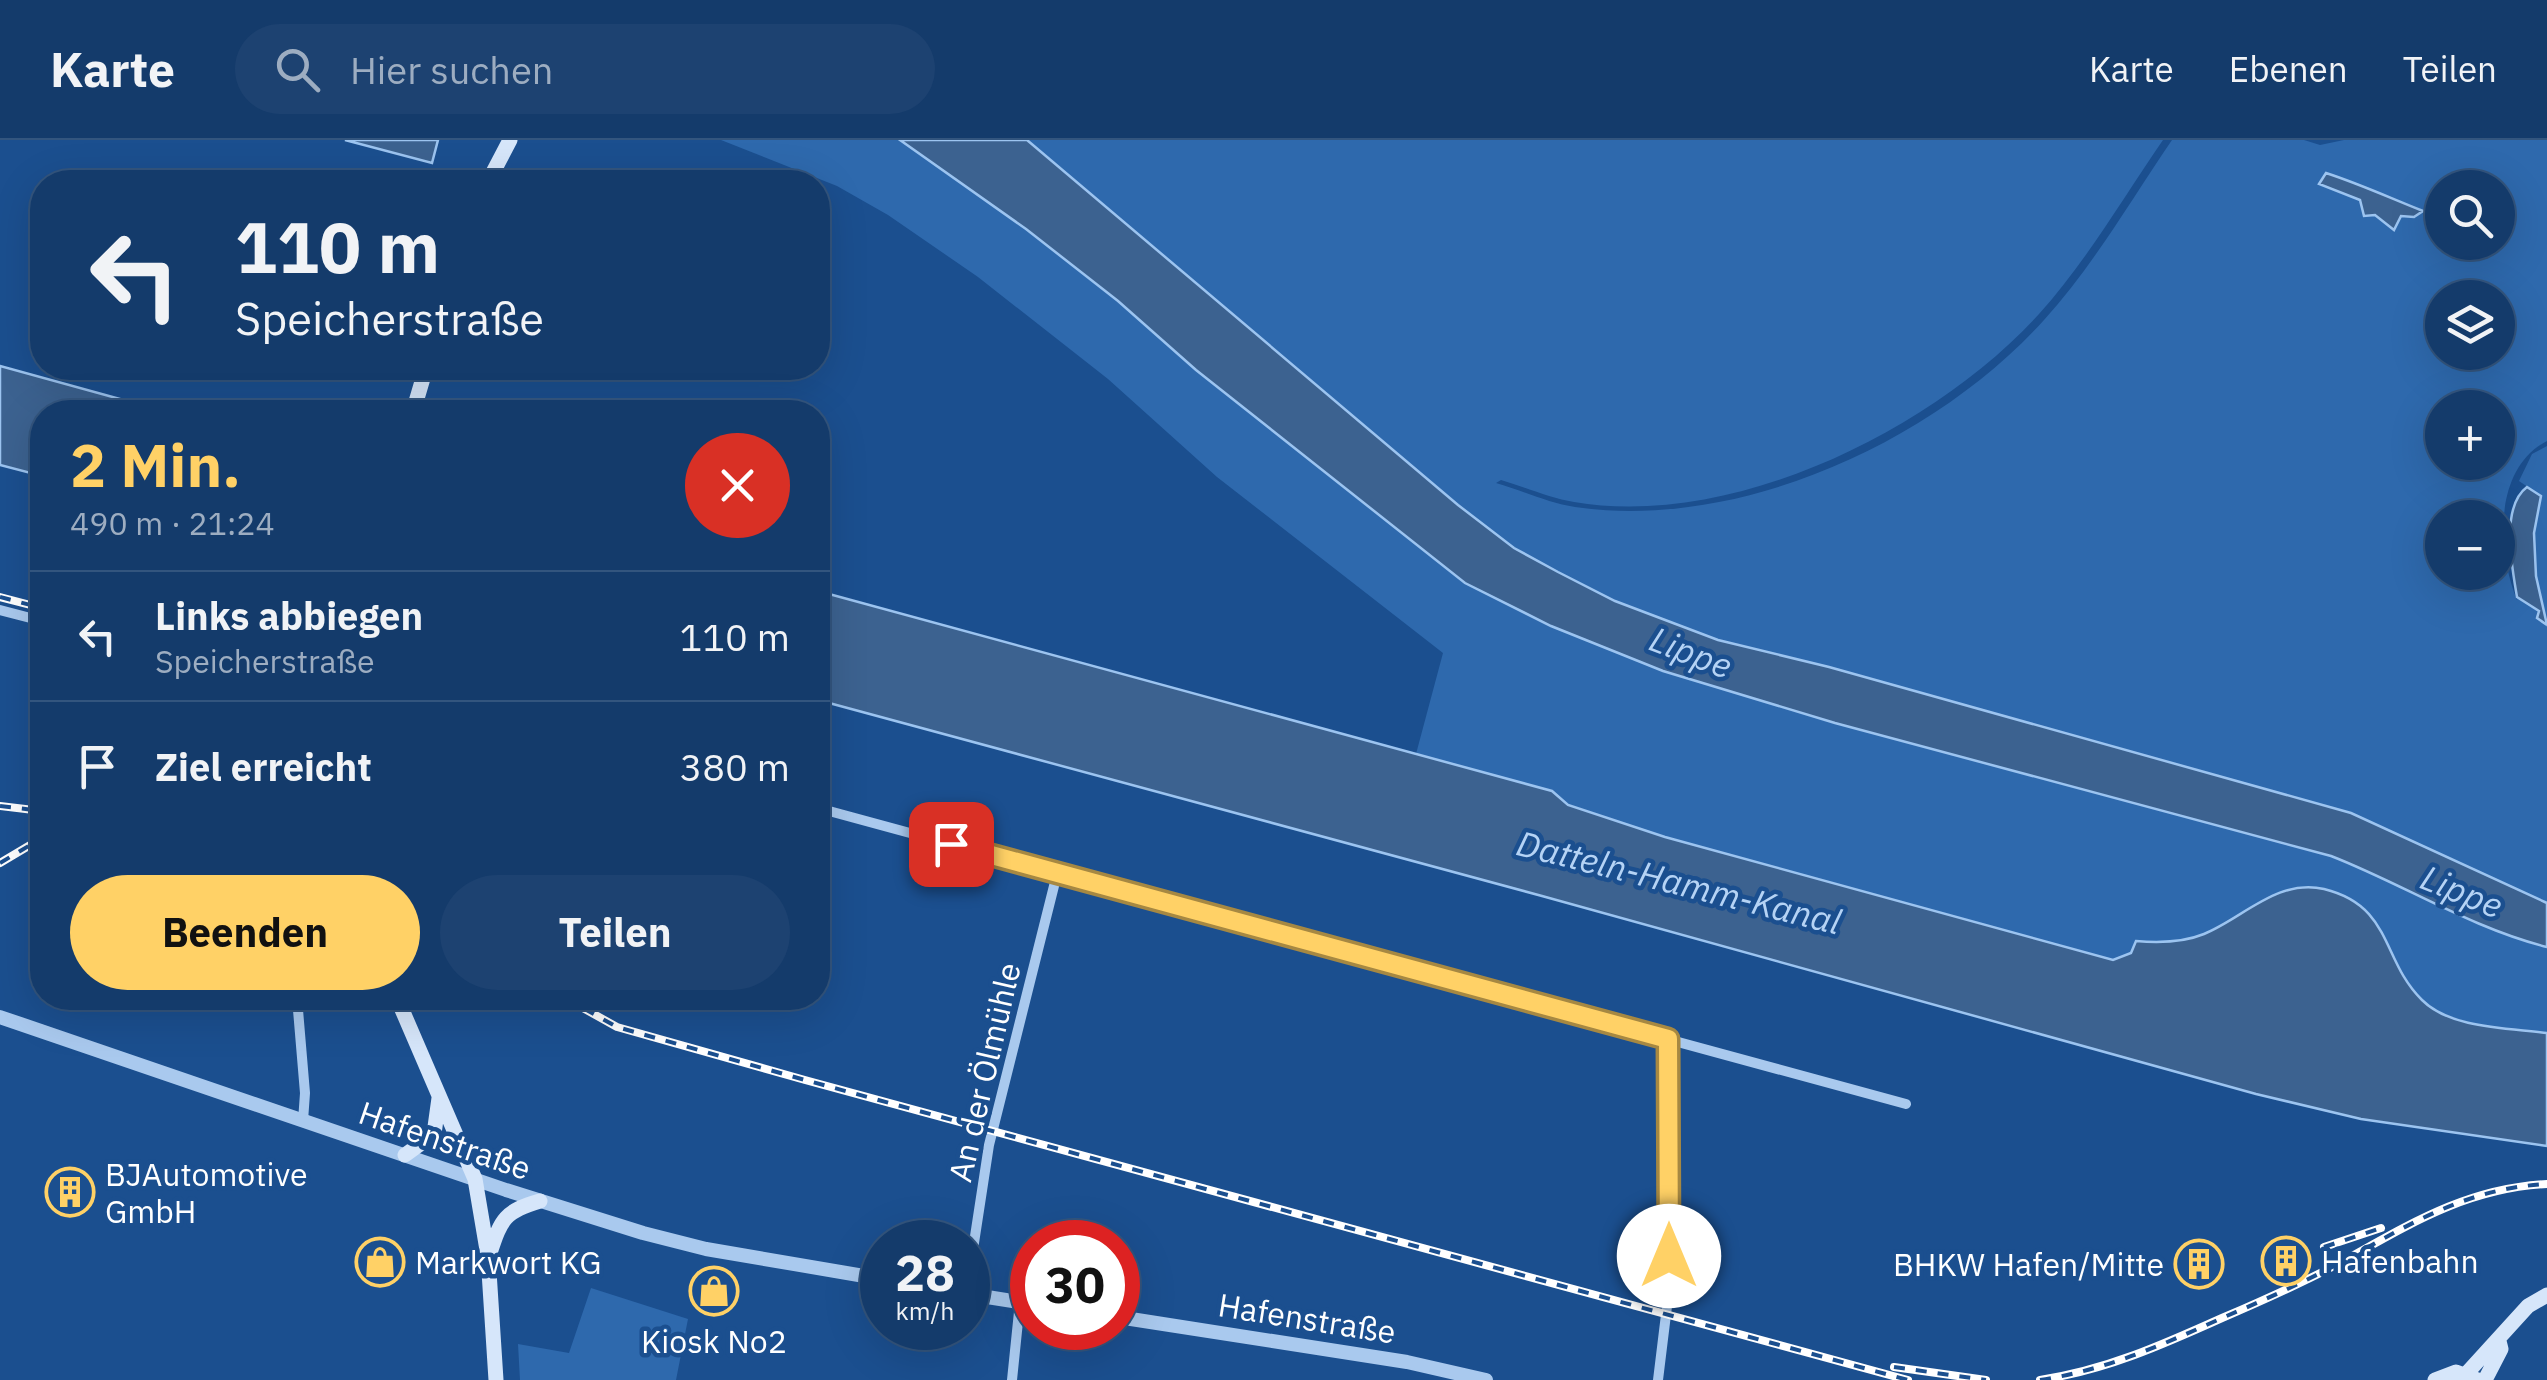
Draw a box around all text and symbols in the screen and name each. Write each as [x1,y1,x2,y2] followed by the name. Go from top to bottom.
[235,24,935,114] search box
[50,38,175,100] text: Karte
[270,42,325,97] icon: search
[350,45,553,94] text: Hier suchen
[2089,46,2174,92] text: Karte
[2229,46,2348,92] text: Ebenen
[2403,46,2497,92] text: Teilen
[2425,170,2515,590] map controls
[2425,170,2515,260] button: search
[235,201,440,292] text: 110 m
[70,210,200,340] icon: left
[2425,280,2515,370] button: layers
[235,289,544,347] text: Speicherstraße
[2425,390,2515,480] button: +
[70,425,241,504] text: 2 Min.
[685,433,790,538] button: close
[2425,500,2515,590] button: −
[70,502,275,544] text: 490 m · 21:24
[155,591,423,640] text: Links abbiegen
[70,609,125,664] icon: left
[679,612,790,661] text: 110 m
[1643,615,1739,689] water label: Lippe
[155,640,375,682] text: Speicherstraße
[70,739,125,794] icon: arrive
[155,742,372,791] text: Ziel erreicht
[679,742,790,791] text: 380 m
[909,802,994,887] pin
[924,817,979,872] icon: arrive
[1512,819,1847,945] water label: Datteln-Hamm-Kanal
[2414,854,2510,928] water label: Lippe
[70,875,420,990] button: Beenden
[440,875,790,990] button: Teilen
[938,958,1030,1186] street label: An der Ölmühle
[354,1091,536,1189] street label: Hafenstraße
[105,1153,308,1232] place label: BJAutomotive GmbH
[44,1166,96,1218] building icon: BJAutomotive GmbH
[1617,1204,1721,1308] position arrow
[1010,1220,1140,1350] speed limit sign: 30
[2260,1235,2312,1287] building icon: Hafenbahn
[354,1236,406,1288] shop icon: Markwort KG
[2173,1238,2225,1290] building icon: BHKW Hafen/Mitte
[895,1240,955,1305] text: 28
[2321,1240,2479,1282] place label: Hafenbahn
[415,1241,601,1283] place label: Markwort KG
[1893,1243,2164,1285] place label: BHKW Hafen/Mitte
[688,1265,740,1317] shop icon: Kiosk No2
[1215,1283,1399,1353] street label: Hafenstraße
[896,1294,954,1327] text: km/h
[641,1320,787,1362] place label: Kiosk No2

